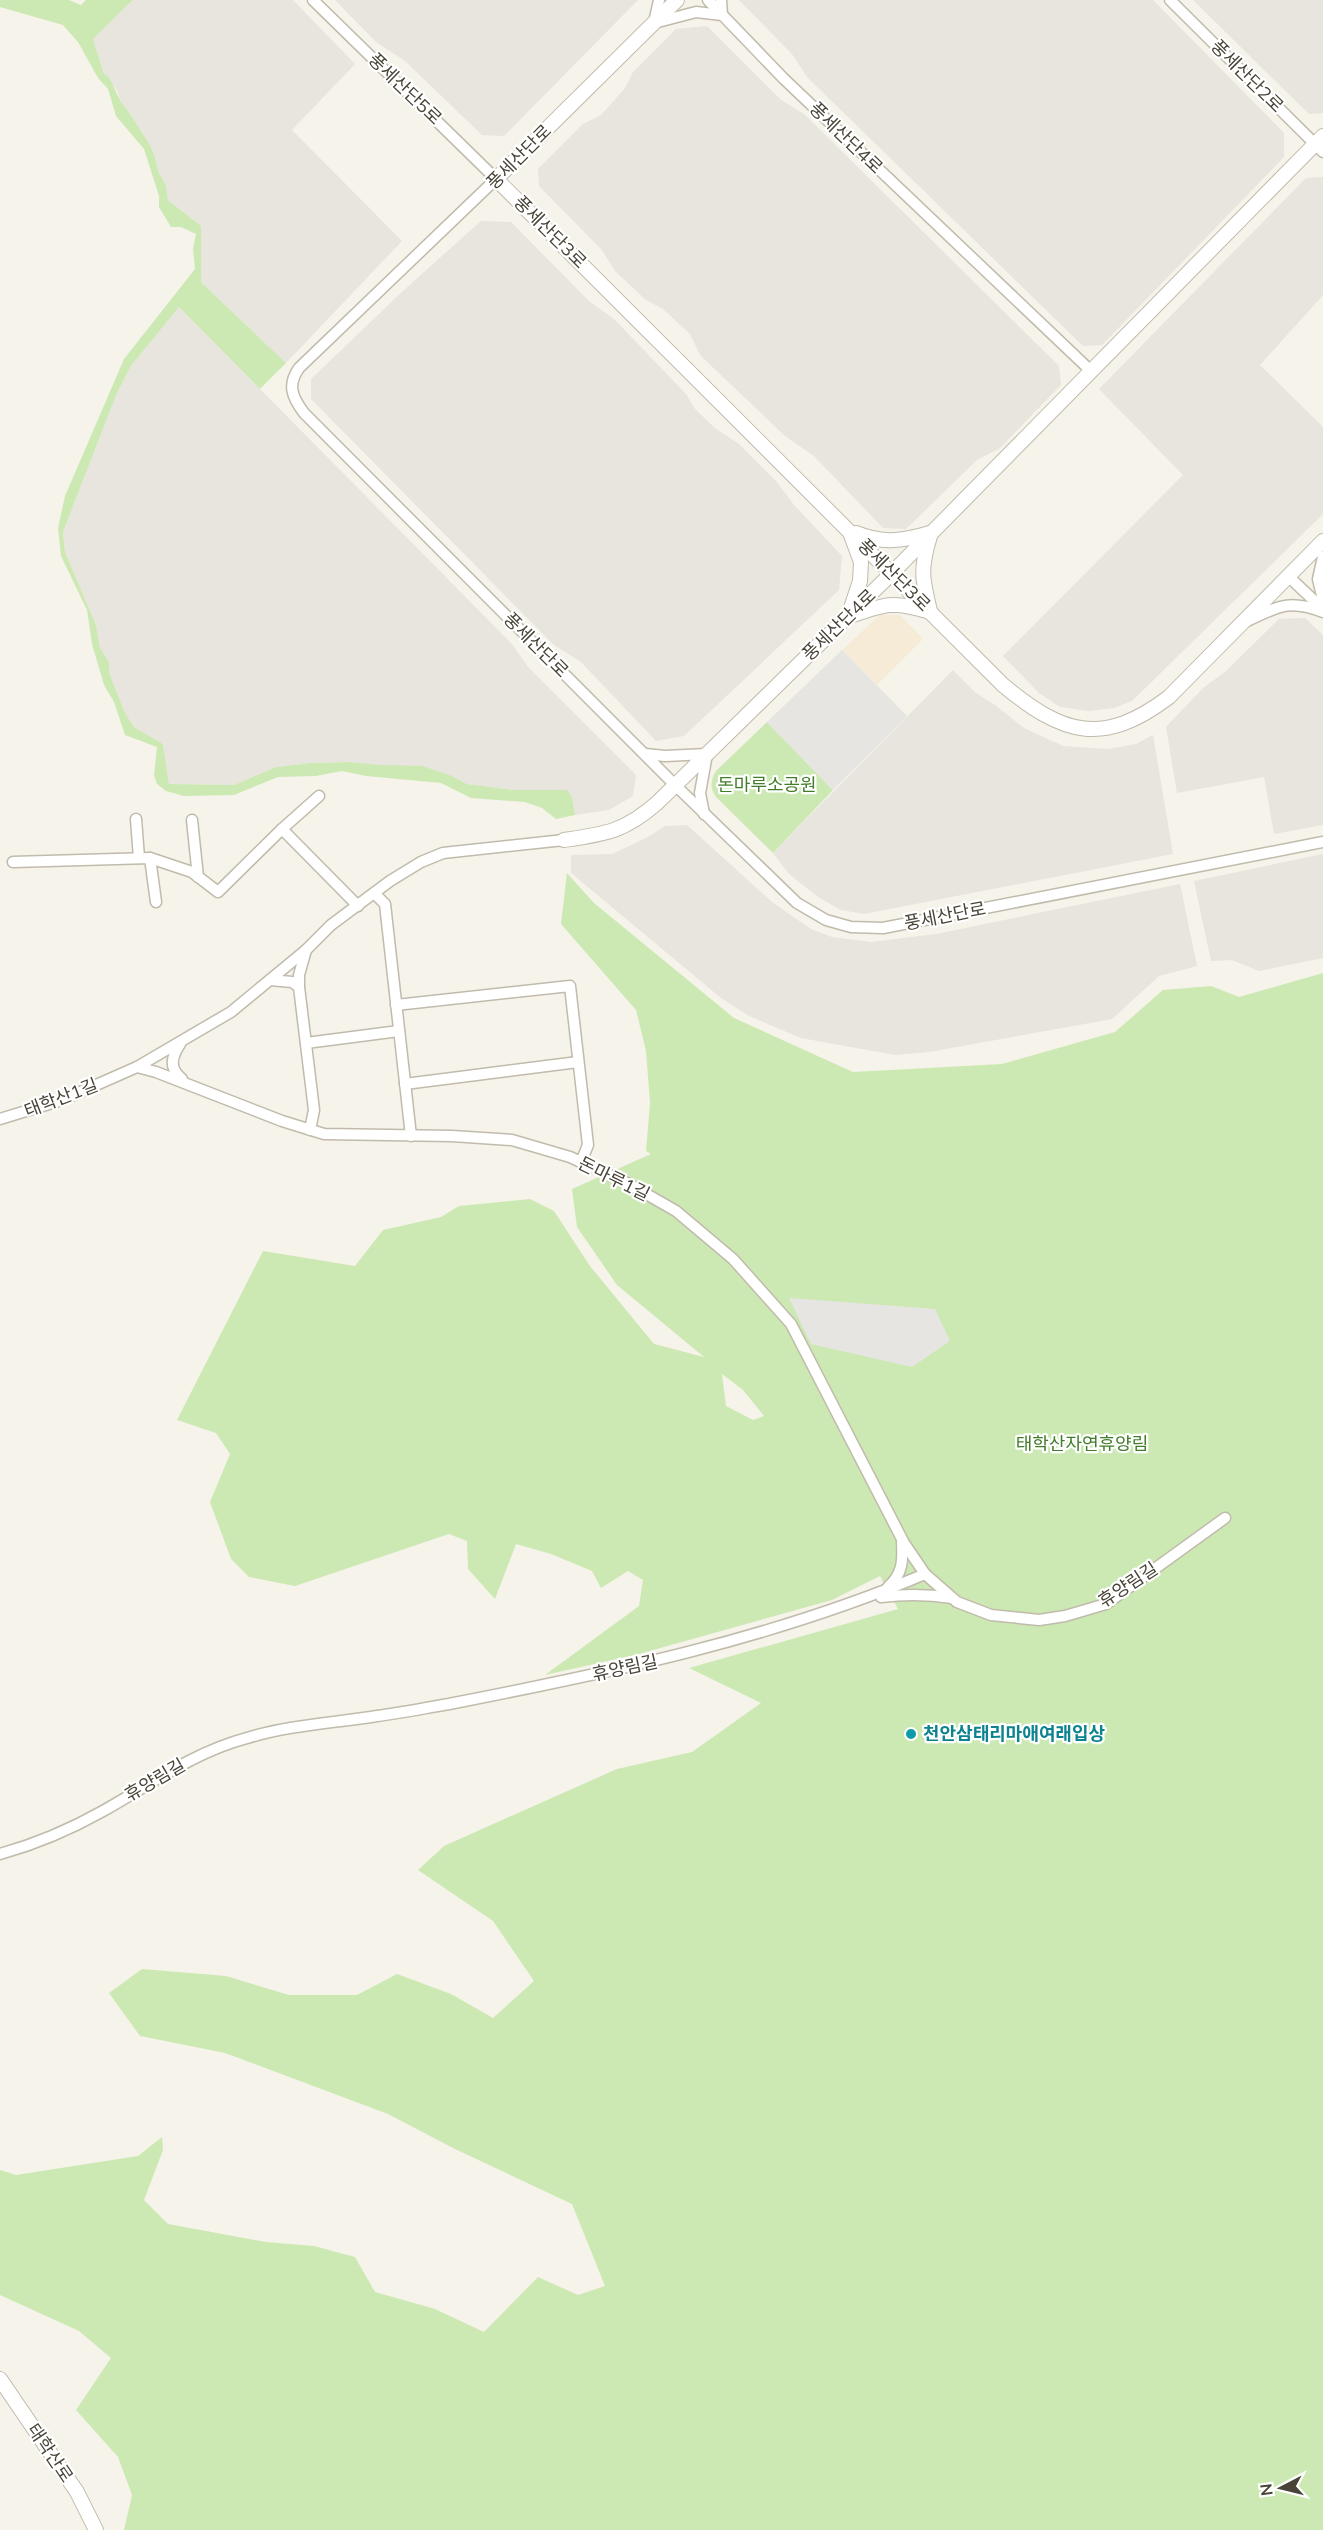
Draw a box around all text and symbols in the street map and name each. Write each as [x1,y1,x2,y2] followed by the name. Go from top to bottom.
[1206,34,1289,117] street label: 풍세산단2로
[364,48,447,129] street label: 풍세산단5로
[805,97,888,178] street label: 풍세산단4로
[481,119,556,194] street label: 풍세산단로
[509,190,592,273] street label: 풍세산단3로
[853,533,936,616] street label: 풍세산단3로
[797,584,880,665] street label: 풍세산단4로
[499,607,574,682] street label: 풍세산단로
[717,773,817,796] park label: 돈마루소공원
[902,896,988,935] street label: 풍세산단로
[21,1073,101,1122] street label: 태학산1길
[575,1151,654,1206] street label: 돈마루1길
[1016,1432,1148,1455] park label: 태학산자연휴양림
[1094,1557,1162,1612] street label: 휴양림길
[590,1649,660,1686] street label: 휴양림길
[923,1722,1106,1745] place label: 천안삼태리마애여래입상
[904,1727,918,1741] marker: 천안삼태리마애여래입상
[120,1753,189,1806] street label: 휴양림길
[22,2419,78,2487] street label: 태학산로
[1251,2458,1311,2518] north arrow
[1255,2483,1277,2497] text: N

